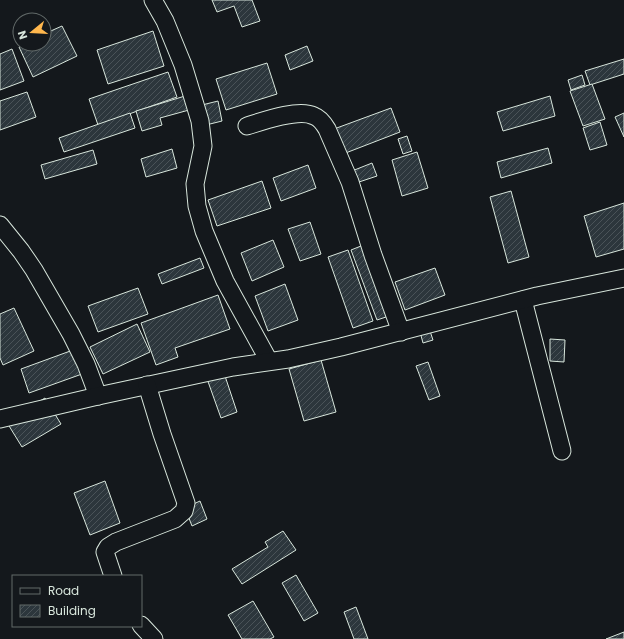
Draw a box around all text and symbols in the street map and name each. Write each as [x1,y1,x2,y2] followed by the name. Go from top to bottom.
[12,12,52,52] north arrow
[14,29,31,42] text: N
[12,575,142,627] legend
[48,582,79,599] text: Road
[48,602,96,619] text: Building

